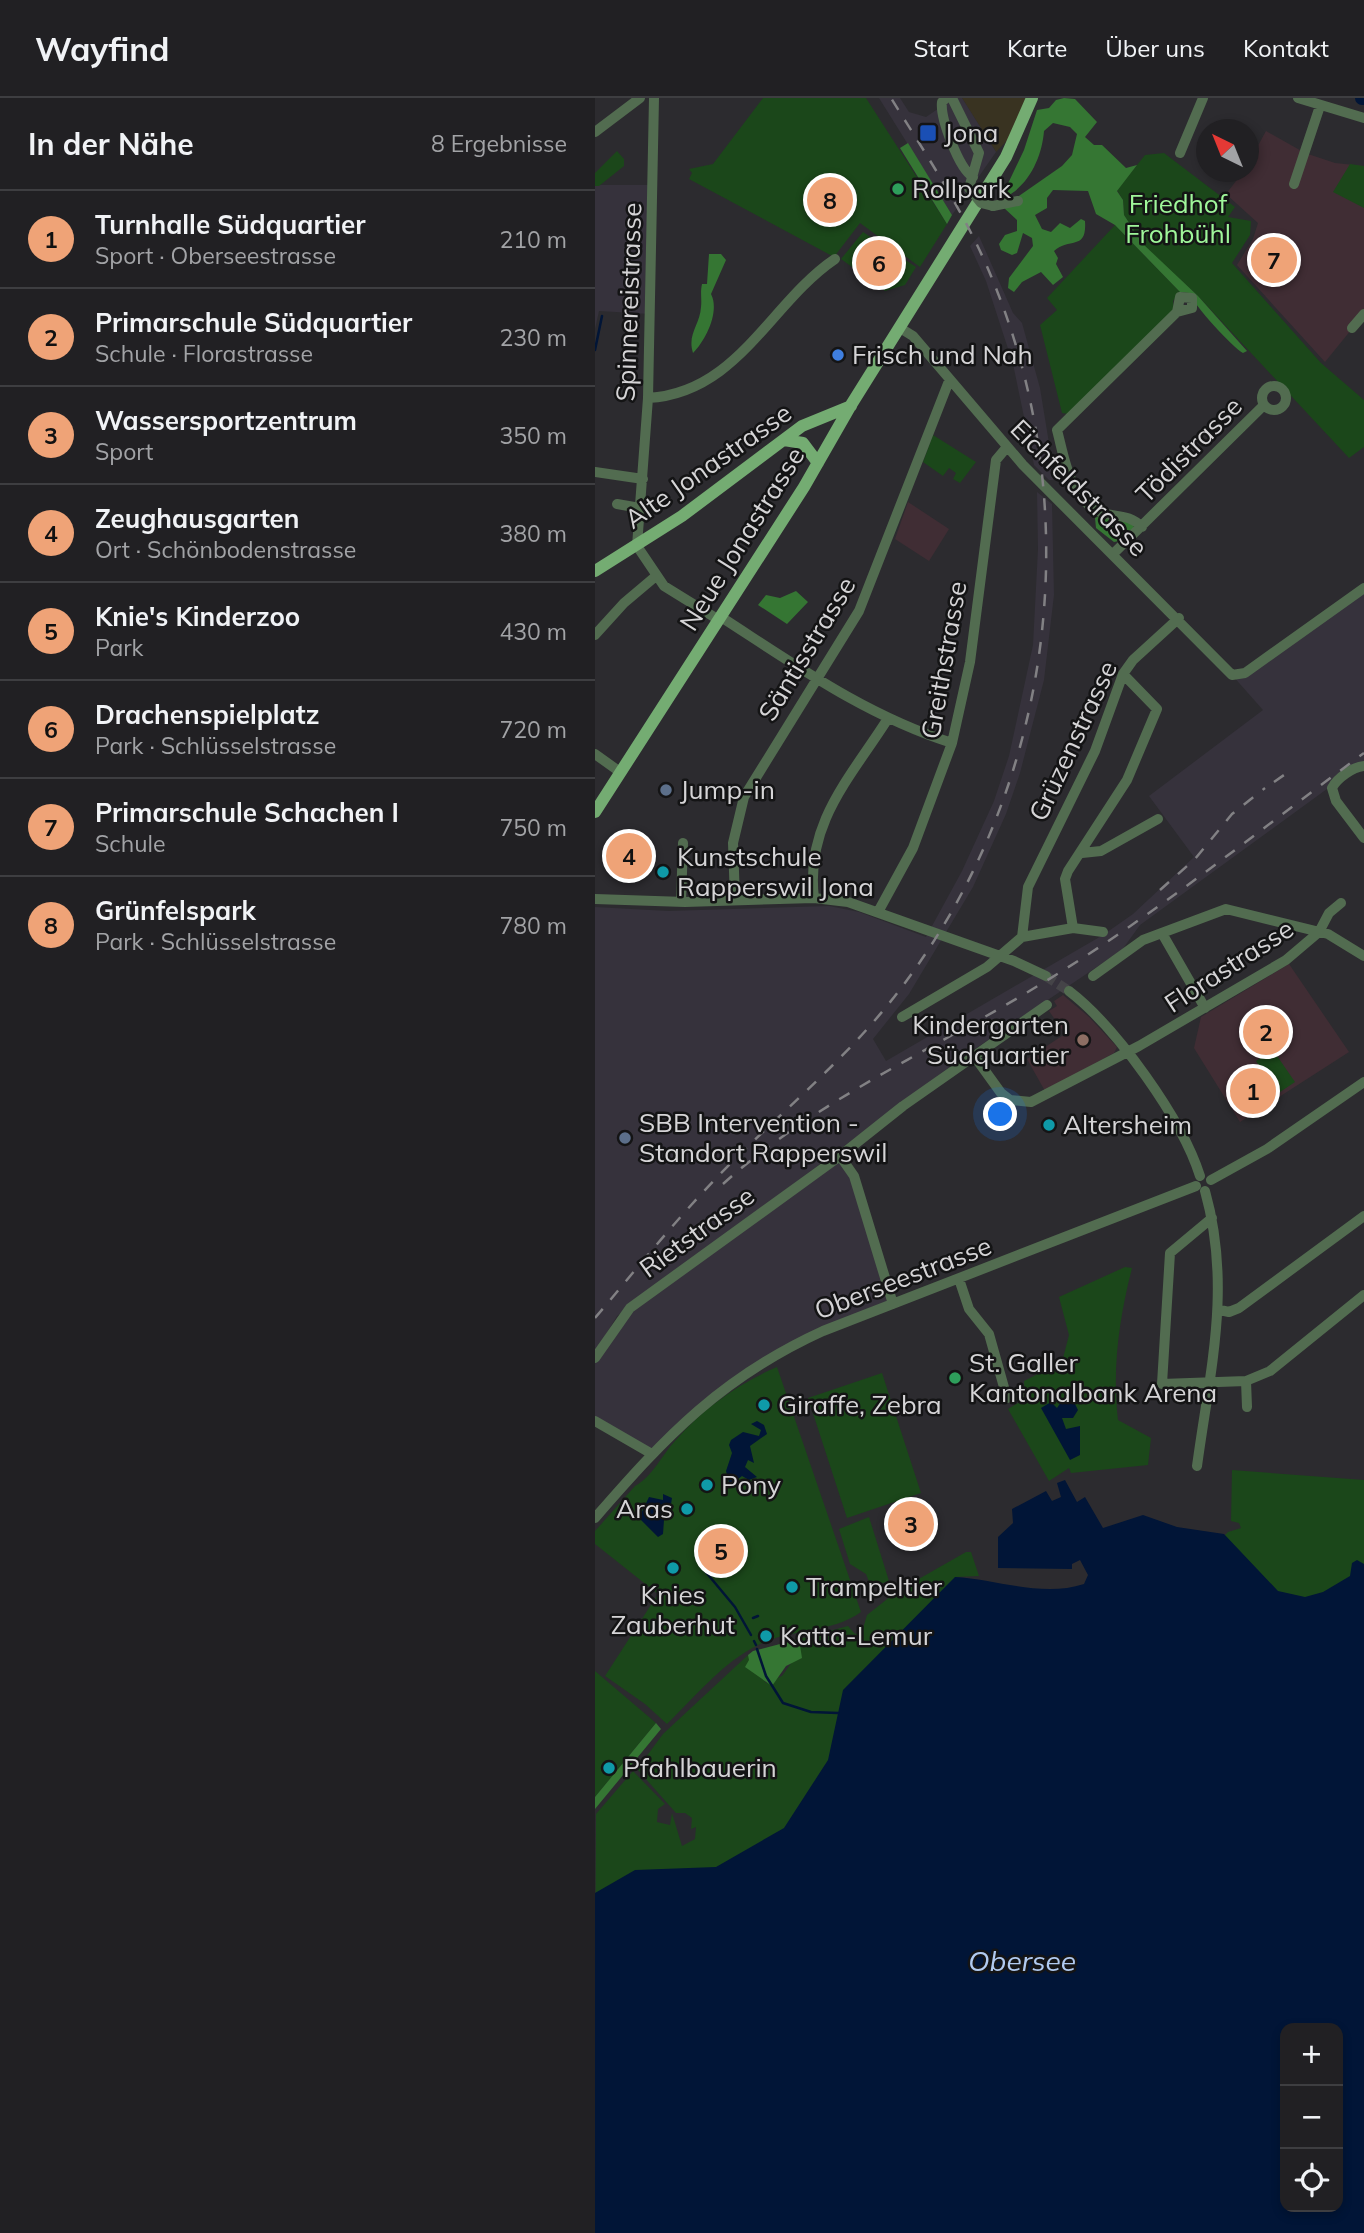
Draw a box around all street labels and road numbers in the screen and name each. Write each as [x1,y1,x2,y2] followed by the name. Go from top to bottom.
[609,202,648,402] street label: Spinnereistrasse
[1129,390,1249,510] street label: Tödistrasse
[618,396,798,535] street label: Alte Jonastrasse
[1004,412,1155,563] street label: Eichfeldstrasse
[672,441,811,637] street label: Neue Jonastrasse
[751,571,862,727] street label: Säntisstrasse
[913,578,974,741] street label: Greithstrasse
[1021,656,1124,826] street label: Grüzenstrasse
[1158,912,1299,1020] street label: Florastrasse
[633,1179,761,1284] street label: Rietstrasse
[810,1229,996,1326] street label: Oberseestrasse

